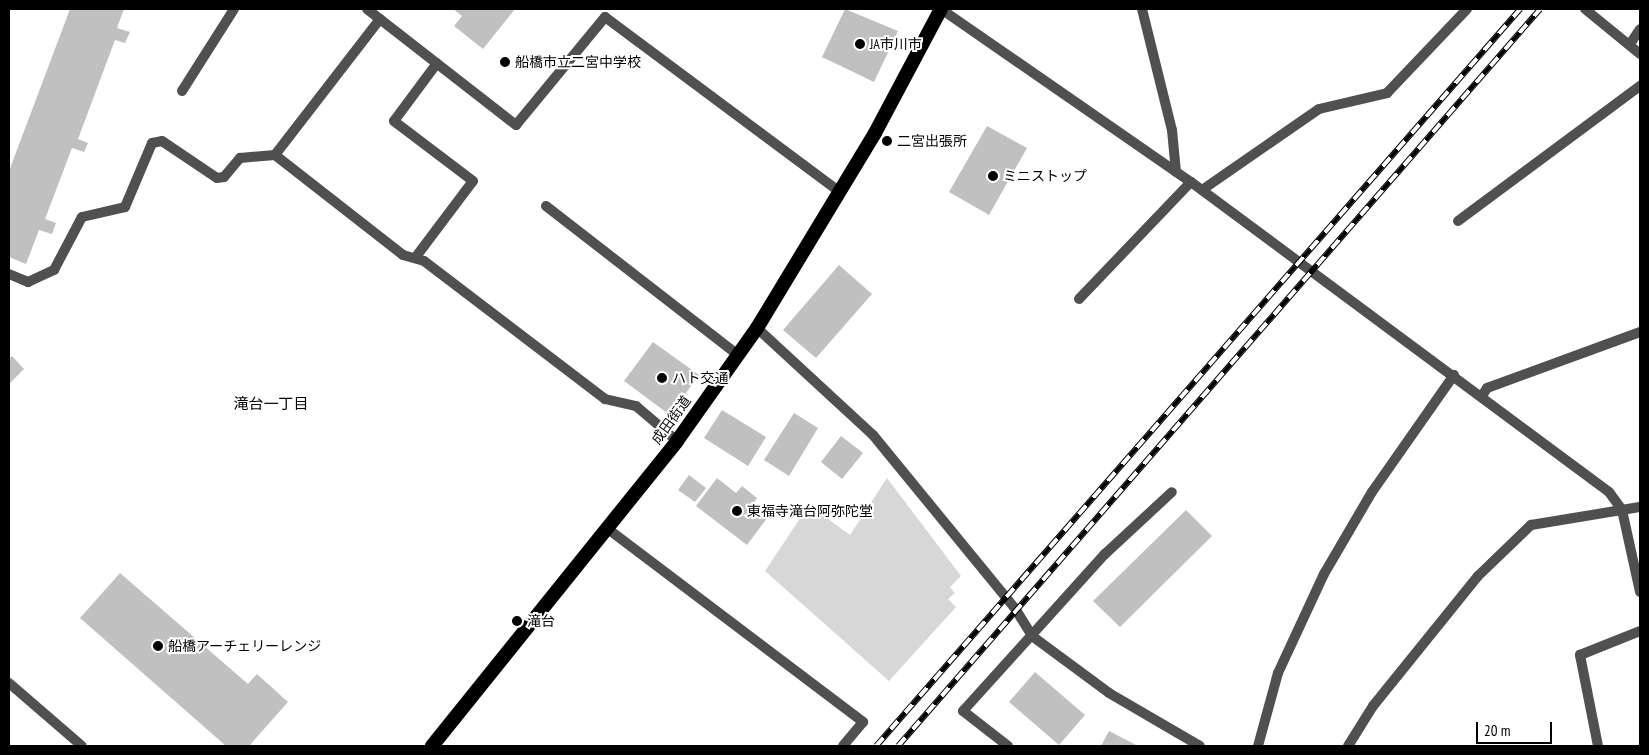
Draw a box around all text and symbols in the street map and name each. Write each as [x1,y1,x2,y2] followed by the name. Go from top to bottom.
[870,36,922,52] place label: JA市川市
[854,38,866,50] marker: JA市川市
[515,54,641,70] place label: 船橋市立二宮中学校
[499,56,511,68] marker: 船橋市立二宮中学校
[897,133,967,149] place label: 二宮出張所
[881,135,893,147] marker: 二宮出張所
[1003,168,1087,184] place label: ミニストップ
[987,170,999,182] marker: ミニストップ
[672,370,728,386] place label: ハト交通
[656,372,668,384] marker: ハト交通
[648,392,694,448] street label: 成田街道
[234,395,308,413] district label: 滝台一丁目
[747,503,873,519] place label: 東福寺滝台阿弥陀堂
[731,505,743,517] marker: 東福寺滝台阿弥陀堂
[527,613,555,629] place label: 滝台
[511,615,523,627] marker: 滝台
[168,638,321,654] place label: 船橋アーチェリーレンジ
[152,640,164,652] marker: 船橋アーチェリーレンジ
[1479,712,1555,744] scale bar
[1484,721,1510,740] text: 20 m

